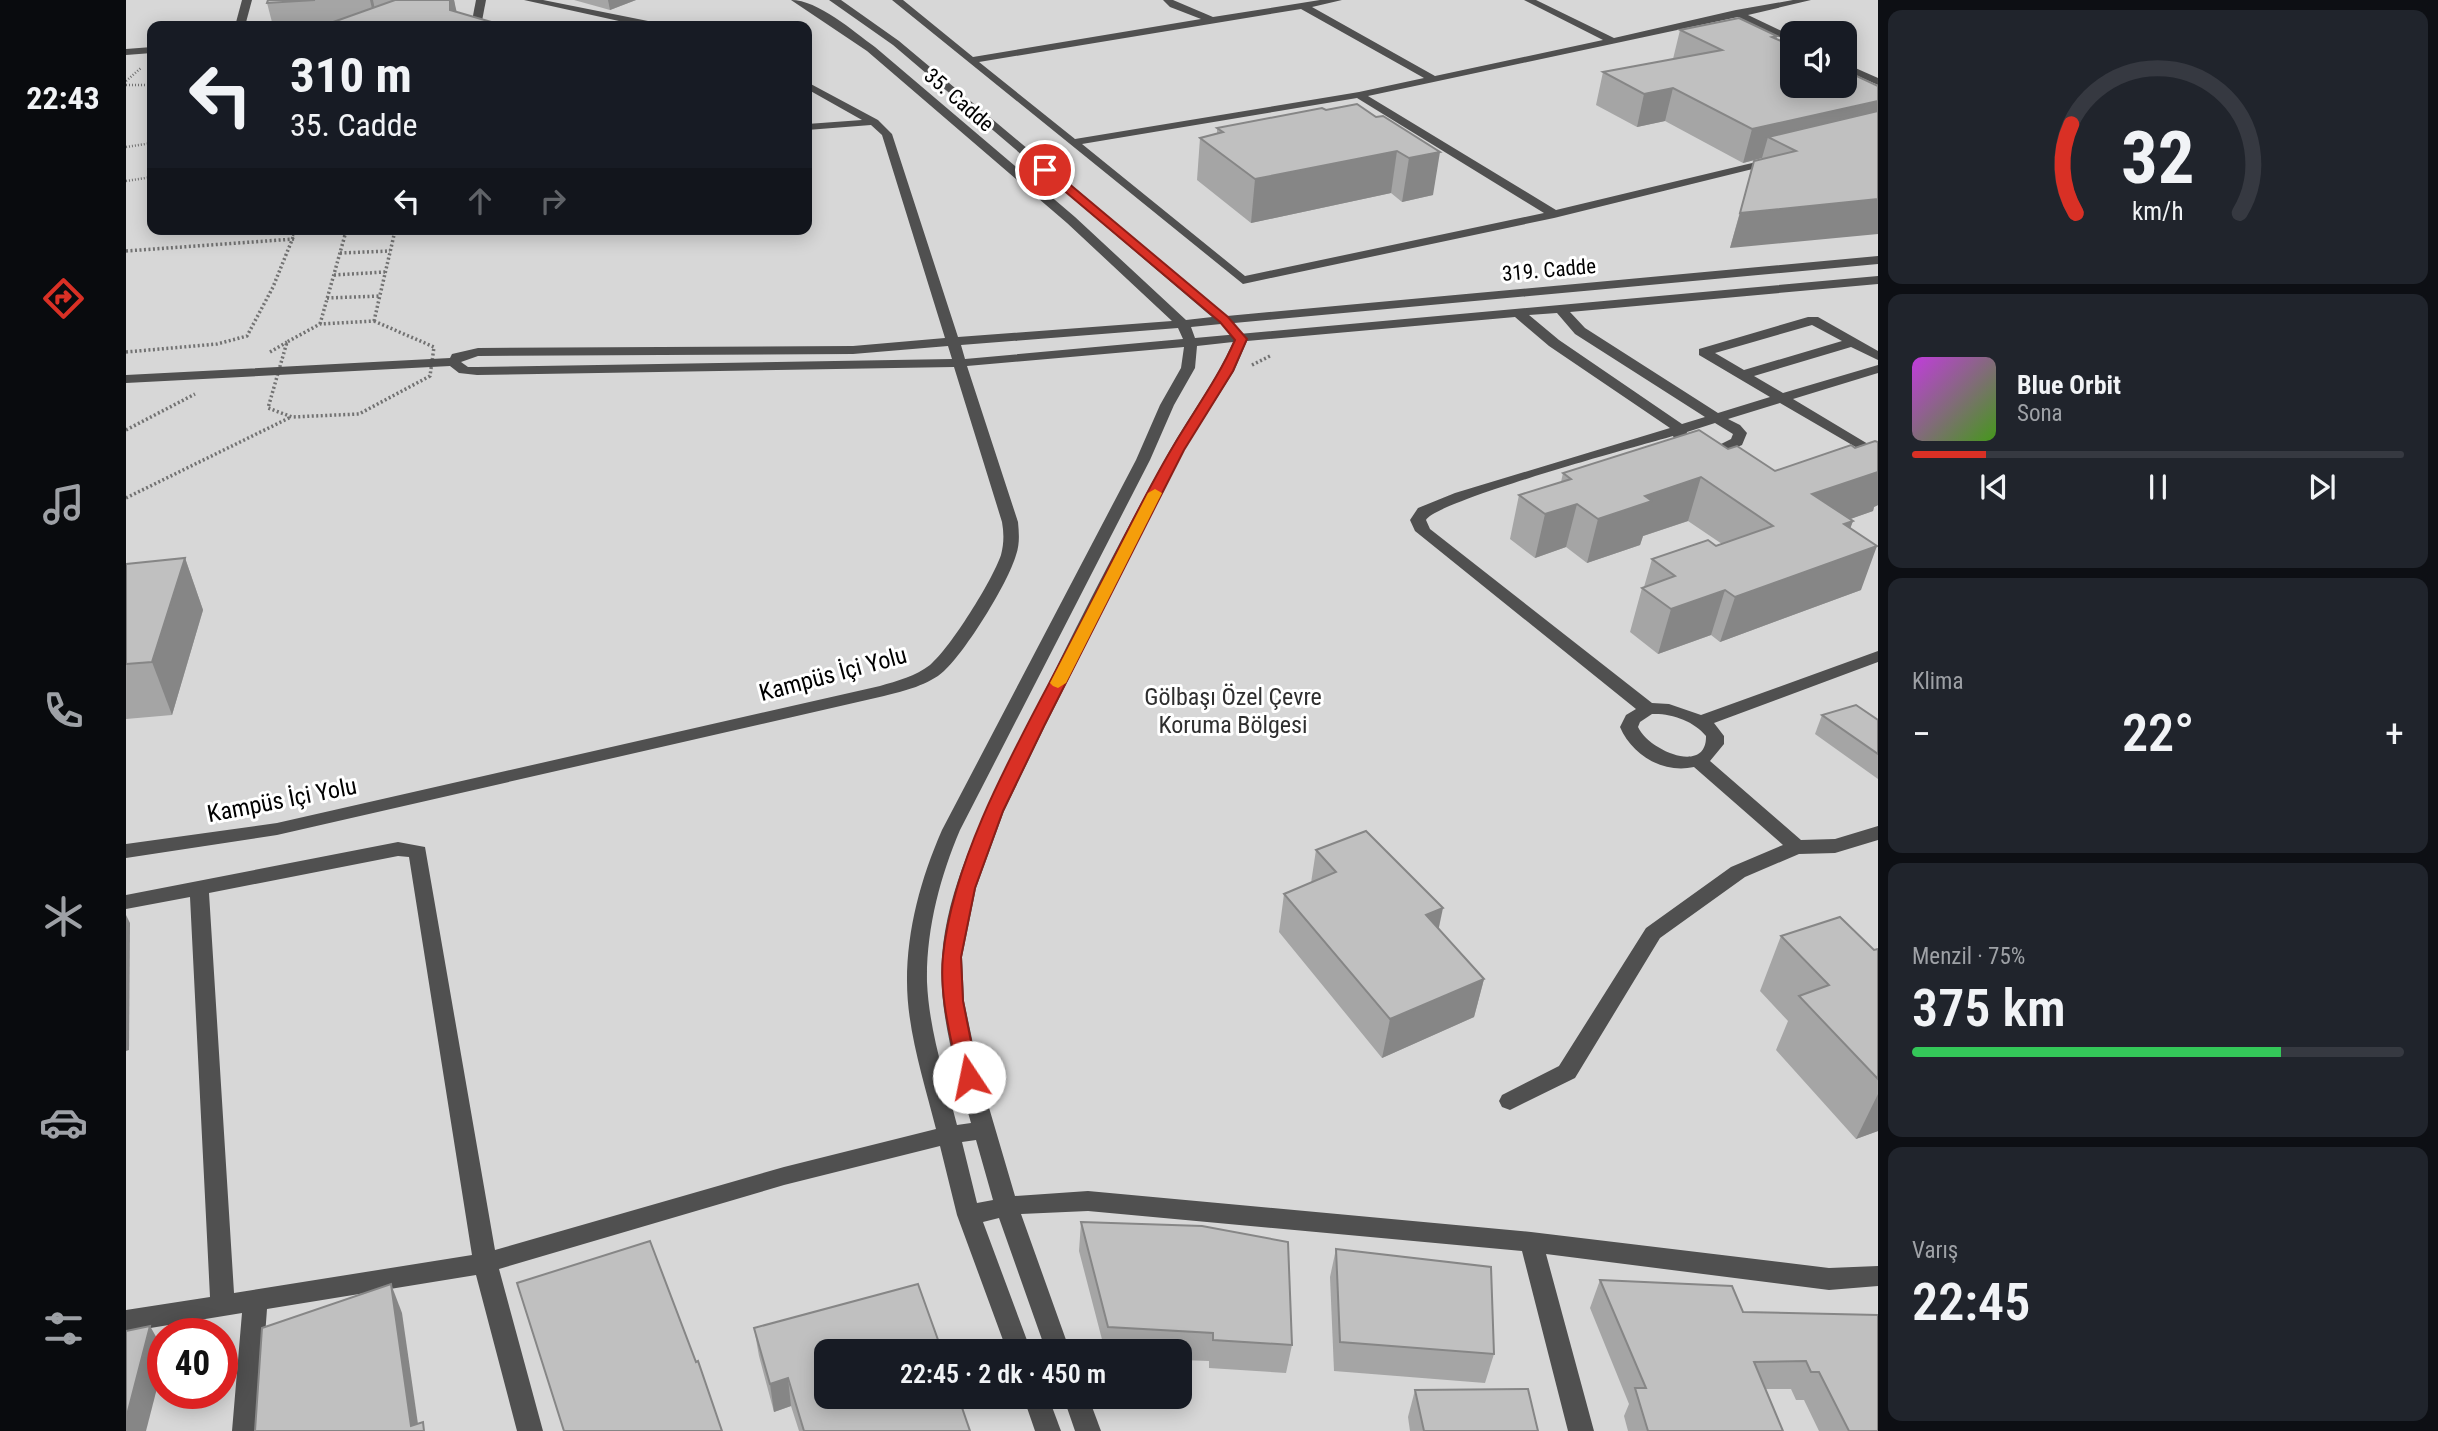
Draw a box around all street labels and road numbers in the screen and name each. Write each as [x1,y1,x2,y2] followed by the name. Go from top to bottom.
[920,63,999,137] street label: 35. Cadde
[1501,254,1597,286] street label: 319. Cadde
[756,641,910,707] street label: Kampüs İçi Yolu
[205,772,359,828] street label: Kampüs İçi Yolu

